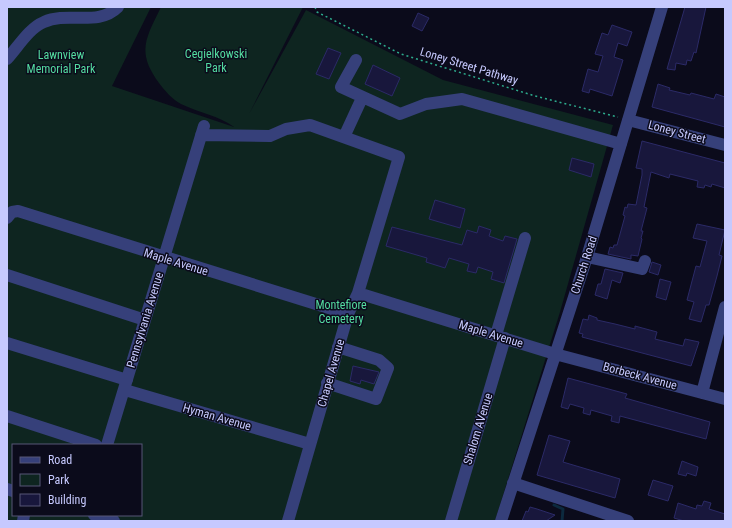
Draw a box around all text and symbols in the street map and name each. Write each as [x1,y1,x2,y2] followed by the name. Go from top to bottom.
[418,44,520,88] street label: Loney Street Pathway
[185,47,247,75] park label: Cegielkowski Park
[27,48,96,76] park label: Lawnview Memorial Park
[647,118,708,147] street label: Loney Street
[568,234,600,296] street label: Church Road
[142,246,210,279] street label: Maple Avenue
[124,270,166,370] street label: Pennsylvania Avenue
[315,298,367,326] park label: Montefiore Cemetery
[457,318,525,351] street label: Maple Avenue
[315,337,347,409] street label: Chapel Avenue
[601,359,679,393] street label: Borbeck Avenue
[460,391,496,466] street label: Shalom AVenue
[181,401,253,434] street label: Hyman Avenue
[12,444,142,516] legend
[48,453,72,467] text: Road
[48,473,70,487] text: Park
[48,493,86,507] text: Building

